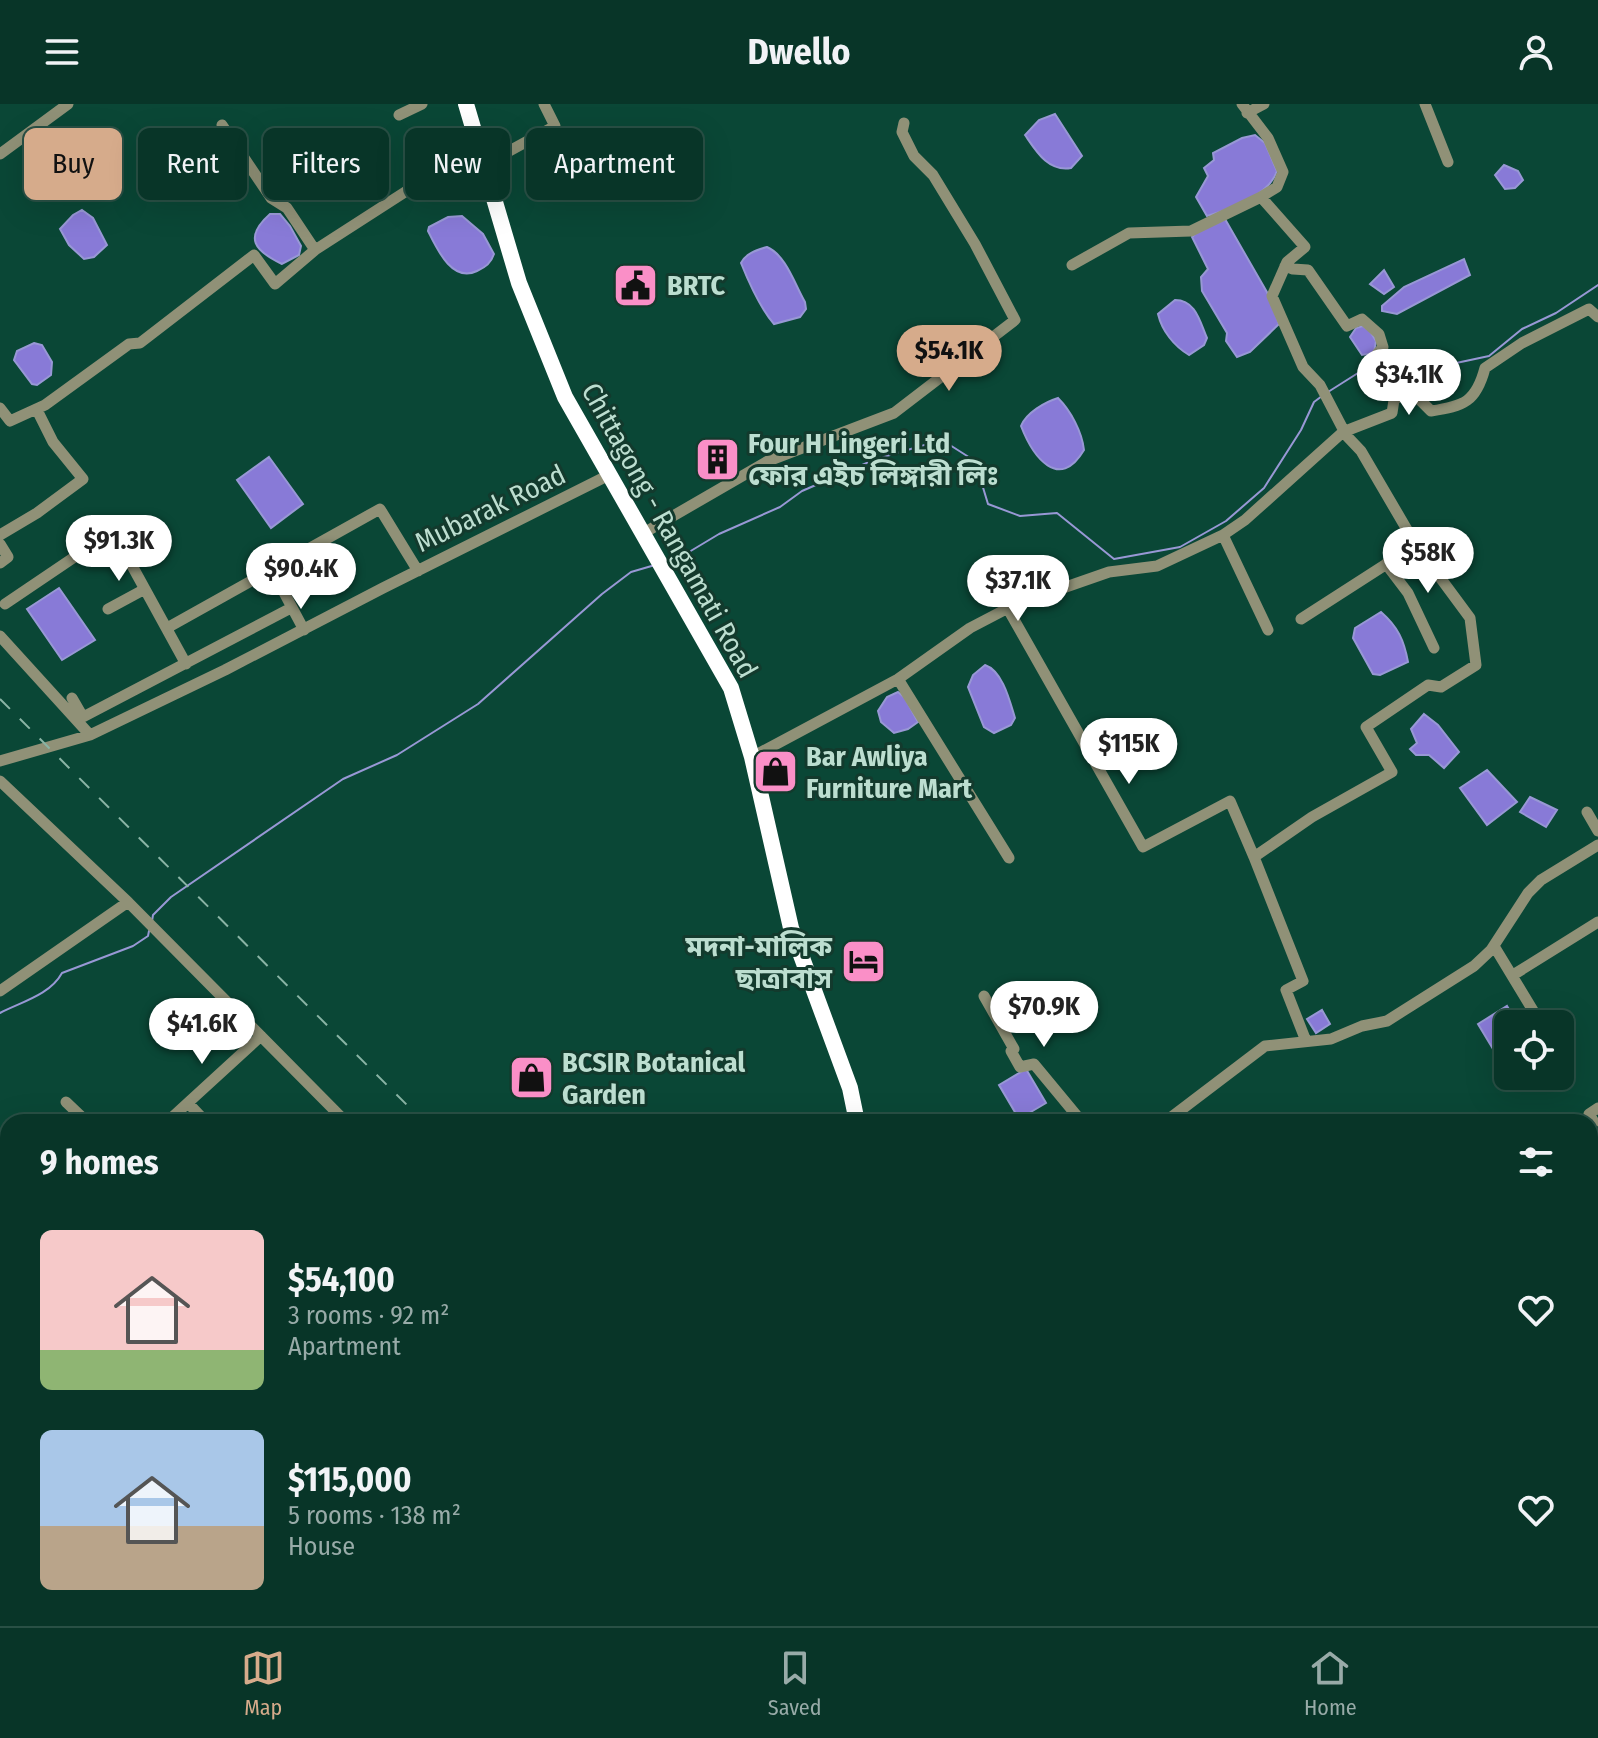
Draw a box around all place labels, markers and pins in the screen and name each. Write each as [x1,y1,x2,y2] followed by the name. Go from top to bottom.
[612,261,660,309] public building icon: BRTC
[667,269,726,302] place label: BRTC
[884,325,1014,393] pin: $54.1K
[1344,349,1474,417] pin: $34.1K
[748,427,999,492] place label: Four H Lingeri Ltd ফোর এইচ লিঙ্গারী লিঃ
[693,435,741,483] building icon: Four H Lingeri Ltd ফোর এইচ লিঙ্গারী লিঃ
[54,515,184,583] pin: $91.3K
[1381,527,1475,595] pin: $58K
[236,543,366,611] pin: $90.4K
[953,555,1083,623] pin: $37.1K
[1073,718,1185,786] pin: $115K
[806,740,973,805] place label: Bar Awliya Furniture Mart
[751,748,799,796] shop icon: Bar Awliya Furniture Mart
[685,930,833,995] place label: মদনা-মালিক ছাত্রাবাস
[839,938,887,986] hotel icon: মদনা-মালিক ছাত্রাবাস
[979,981,1109,1049] pin: $70.9K
[137,998,267,1066] pin: $41.6K
[562,1046,745,1111] place label: BCSIR Botanical Garden
[507,1054,555,1102] shop icon: BCSIR Botanical Garden

